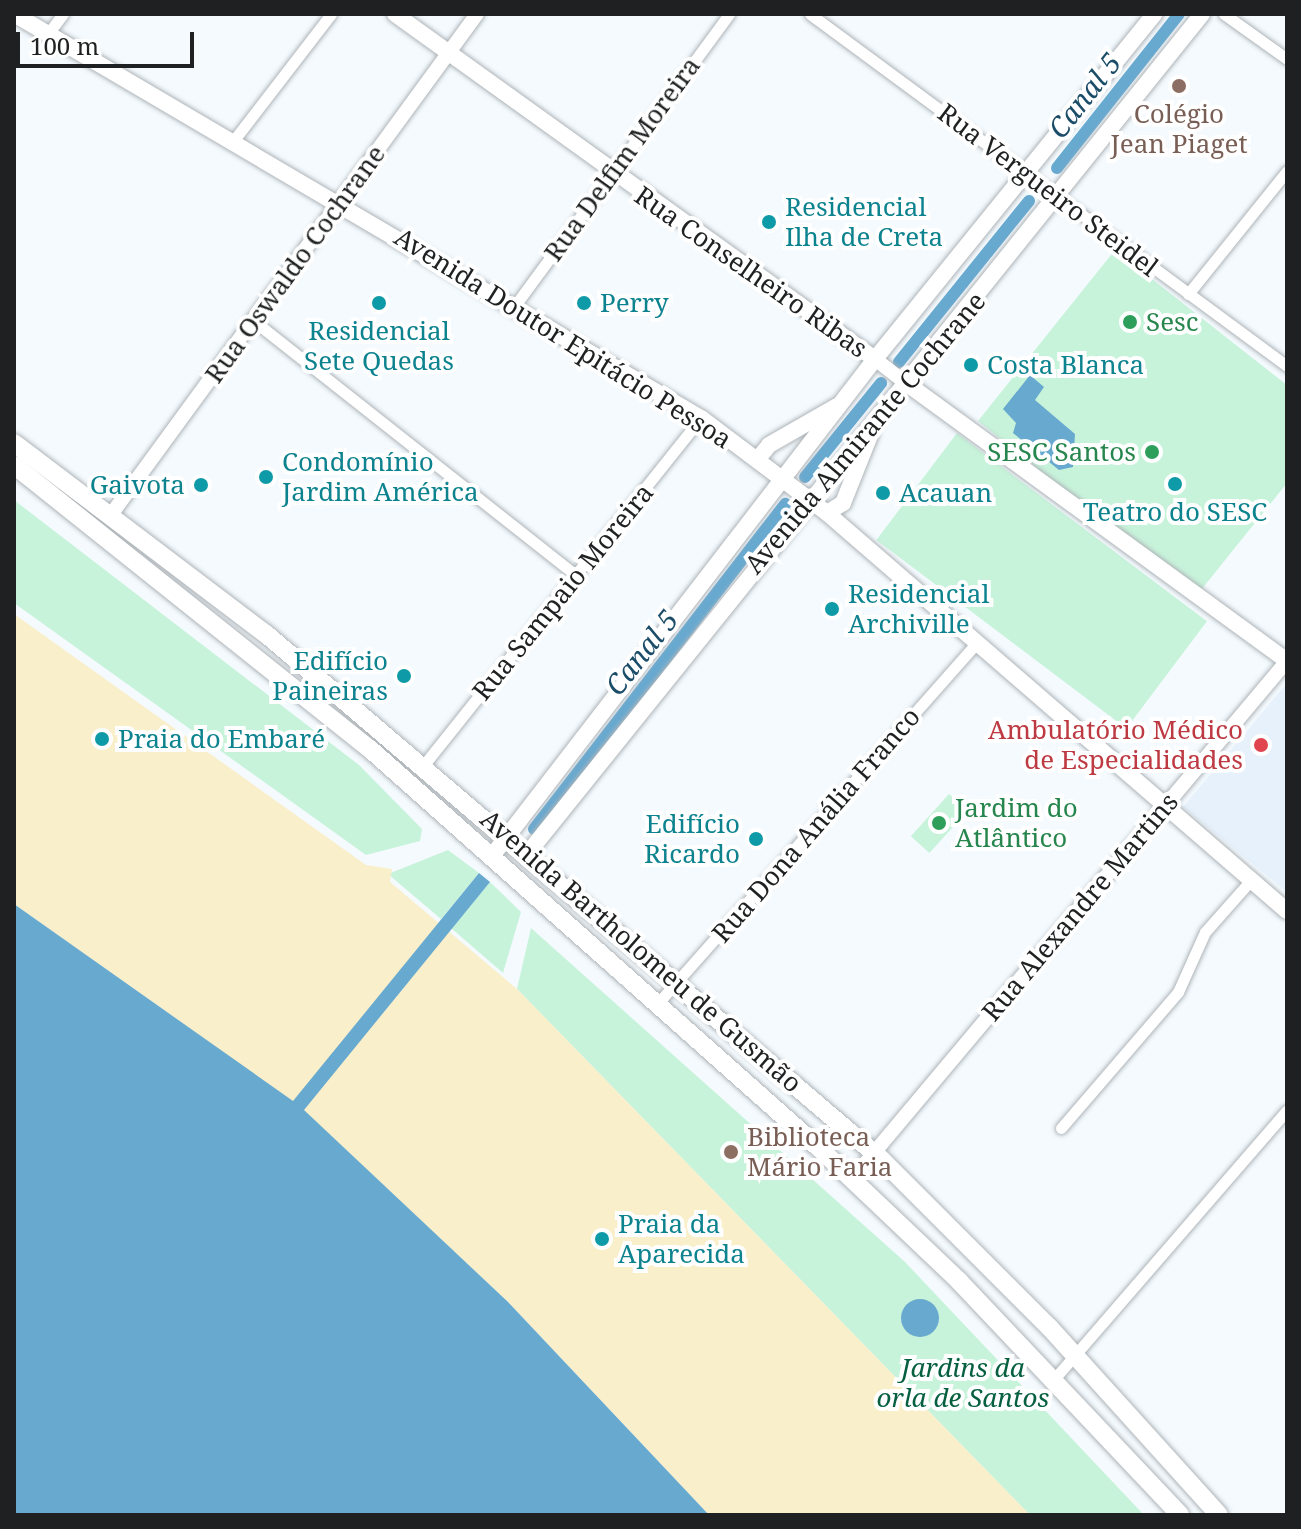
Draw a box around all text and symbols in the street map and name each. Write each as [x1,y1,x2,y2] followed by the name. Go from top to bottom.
[20,16,198,66] scale bar
[30,29,99,62] text: 100 m
[1041,46,1127,144] water label: Canal 5
[537,51,707,267] street label: Rua Delfim Moreira
[1170,77,1188,95] marker: Colégio Jean Piaget
[932,97,1164,283] street label: Rua Vergueiro Steidel
[1110,98,1248,160] place label: Colégio Jean Piaget
[198,139,392,389] street label: Rua Oswaldo Cochrane
[629,180,873,364] street label: Rua Conselheiro Ribas
[785,191,943,252] place label: Residencial Ilha de Creta
[760,213,778,231] marker: Residencial Ilha de Creta
[389,221,737,455] street label: Avenida Doutor Epitácio Pessoa
[738,286,992,580] street label: Avenida Almirante Cochrane
[600,287,669,319] place label: Perry
[370,294,388,312] marker: Residencial Sete Quedas
[575,294,593,312] marker: Perry
[1146,306,1199,338] place label: Sesc
[1121,313,1139,331] marker: Sesc
[304,315,454,376] place label: Residencial Sete Quedas
[987,349,1144,381] place label: Costa Blanca
[962,356,980,374] marker: Costa Blanca
[987,436,1136,468] place label: SESC Santos
[1143,443,1161,461] marker: SESC Santos
[282,446,479,508] place label: Condomínio Jardim América
[257,468,275,486] marker: Condomínio Jardim América
[90,469,185,501] place label: Gaivota
[1166,475,1184,493] marker: Teatro do SESC
[192,476,210,494] marker: Gaivota
[899,477,992,509] place label: Acauan
[466,478,660,706] street label: Rua Sampaio Moreira
[874,484,892,502] marker: Acauan
[1083,496,1267,528] place label: Teatro do SESC
[848,578,989,640] place label: Residencial Archiville
[823,600,841,618] marker: Residencial Archiville
[598,603,684,701] water label: Canal 5
[272,645,388,706] place label: Edifício Paineiras
[395,667,413,685] marker: Edifício Paineiras
[706,701,926,949] street label: Rua Dona Anália Franco
[988,714,1243,776] place label: Ambulatório Médico de Especialidades
[118,723,325,755] place label: Praia do Embaré
[93,730,111,748] marker: Praia do Embaré
[1250,734,1272,756] marker: Ambulatório Médico de Especialidades
[976,787,1184,1027] street label: Rua Alexandre Martins
[955,792,1078,854] place label: Jardim do Atlântico
[474,803,808,1099] street label: Avenida Bartholomeu de Gusmão
[644,808,740,870] place label: Edifício Ricardo
[930,814,948,832] marker: Jardim do Atlântico
[747,830,765,848] marker: Edifício Ricardo
[747,1121,892,1182] place label: Biblioteca Mário Faria
[722,1143,740,1161] marker: Biblioteca Mário Faria
[618,1208,745,1270] place label: Praia da Aparecida
[593,1230,611,1248] marker: Praia da Aparecida
[877,1352,1049,1414] park label: Jardins da orla de Santos

